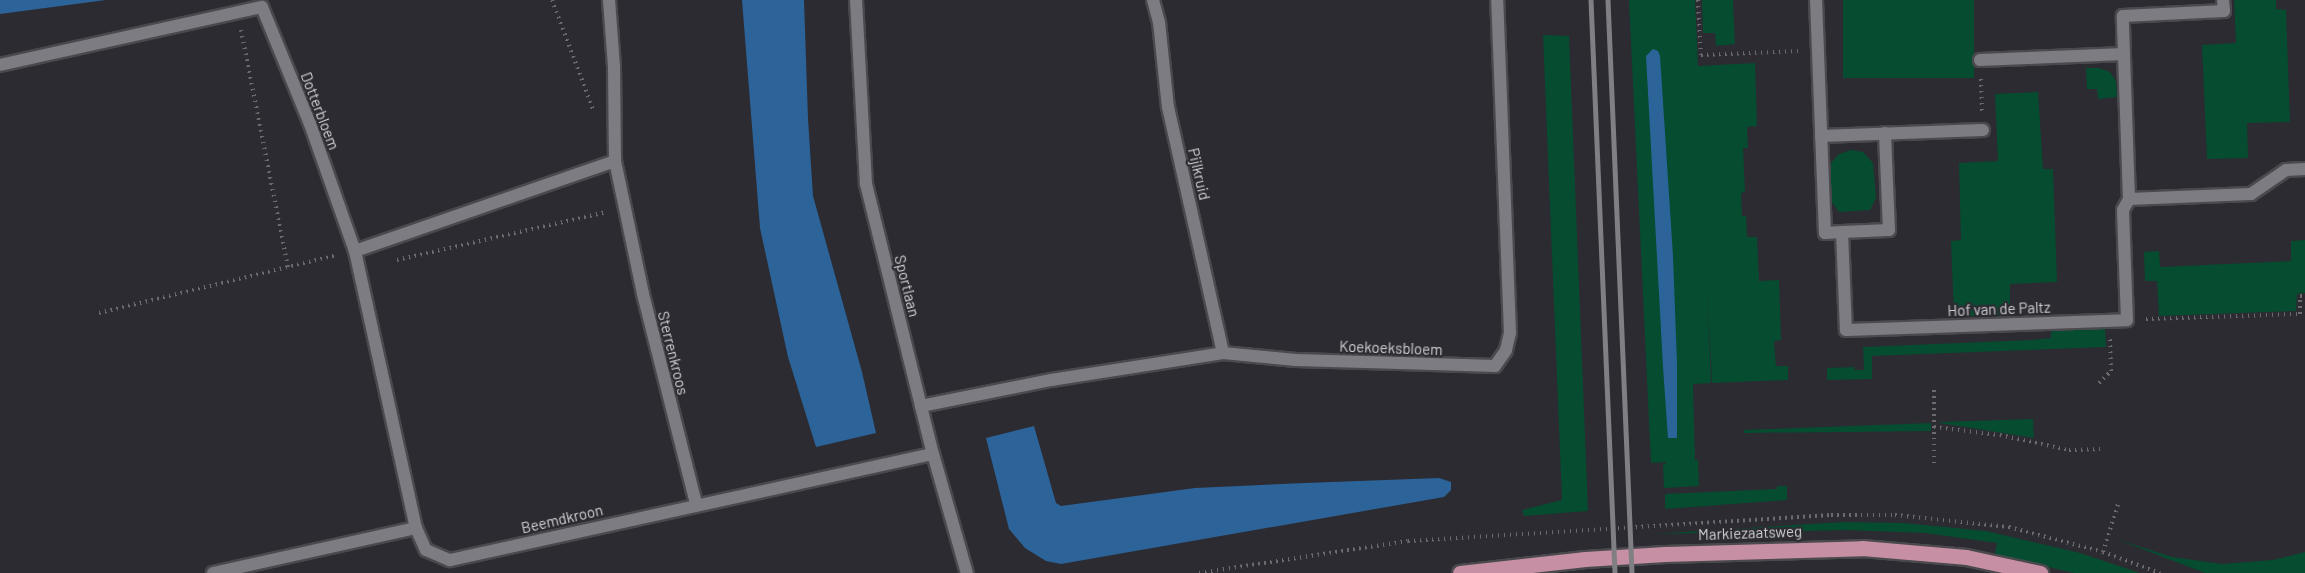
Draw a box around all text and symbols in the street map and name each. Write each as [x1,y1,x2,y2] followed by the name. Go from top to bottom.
[297,70,343,152] street label: Dotterbloem
[1184,146,1214,202] street label: Pijlkruid
[891,253,923,319] street label: Sportlaan
[1947,298,2051,320] street label: Hof van de Paltz
[654,309,692,397] street label: Sterrenkroos
[1339,337,1443,359] street label: Koekoeksbloem
[519,501,605,537] street label: Beemdkroon
[1698,522,1802,544] street label: Markiezaatsweg

